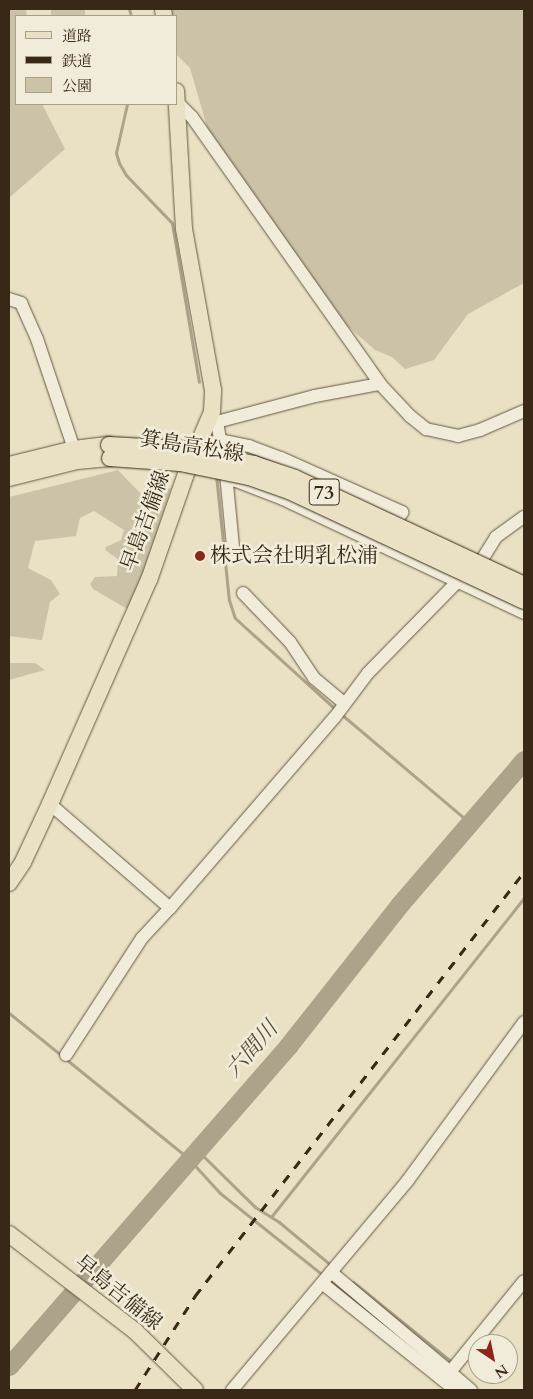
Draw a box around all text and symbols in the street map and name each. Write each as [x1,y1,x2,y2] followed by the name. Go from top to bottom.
[15,15,178,105] legend
[62,26,92,46] text: 道路
[62,51,92,71] text: 鉄道
[62,76,92,96] text: 公園
[138,426,246,468] street label: 箕島高松線
[116,467,176,575] street label: 早島吉備線
[308,474,340,510] road number: 73
[210,543,378,569] place label: 株式会社明乳松浦
[194,550,206,562] marker: 株式会社明乳松浦
[220,1016,284,1084] water label: 六間川
[69,1250,167,1336] street label: 早島吉備線
[468,1334,518,1384] north arrow
[491,1360,511,1382] text: N

